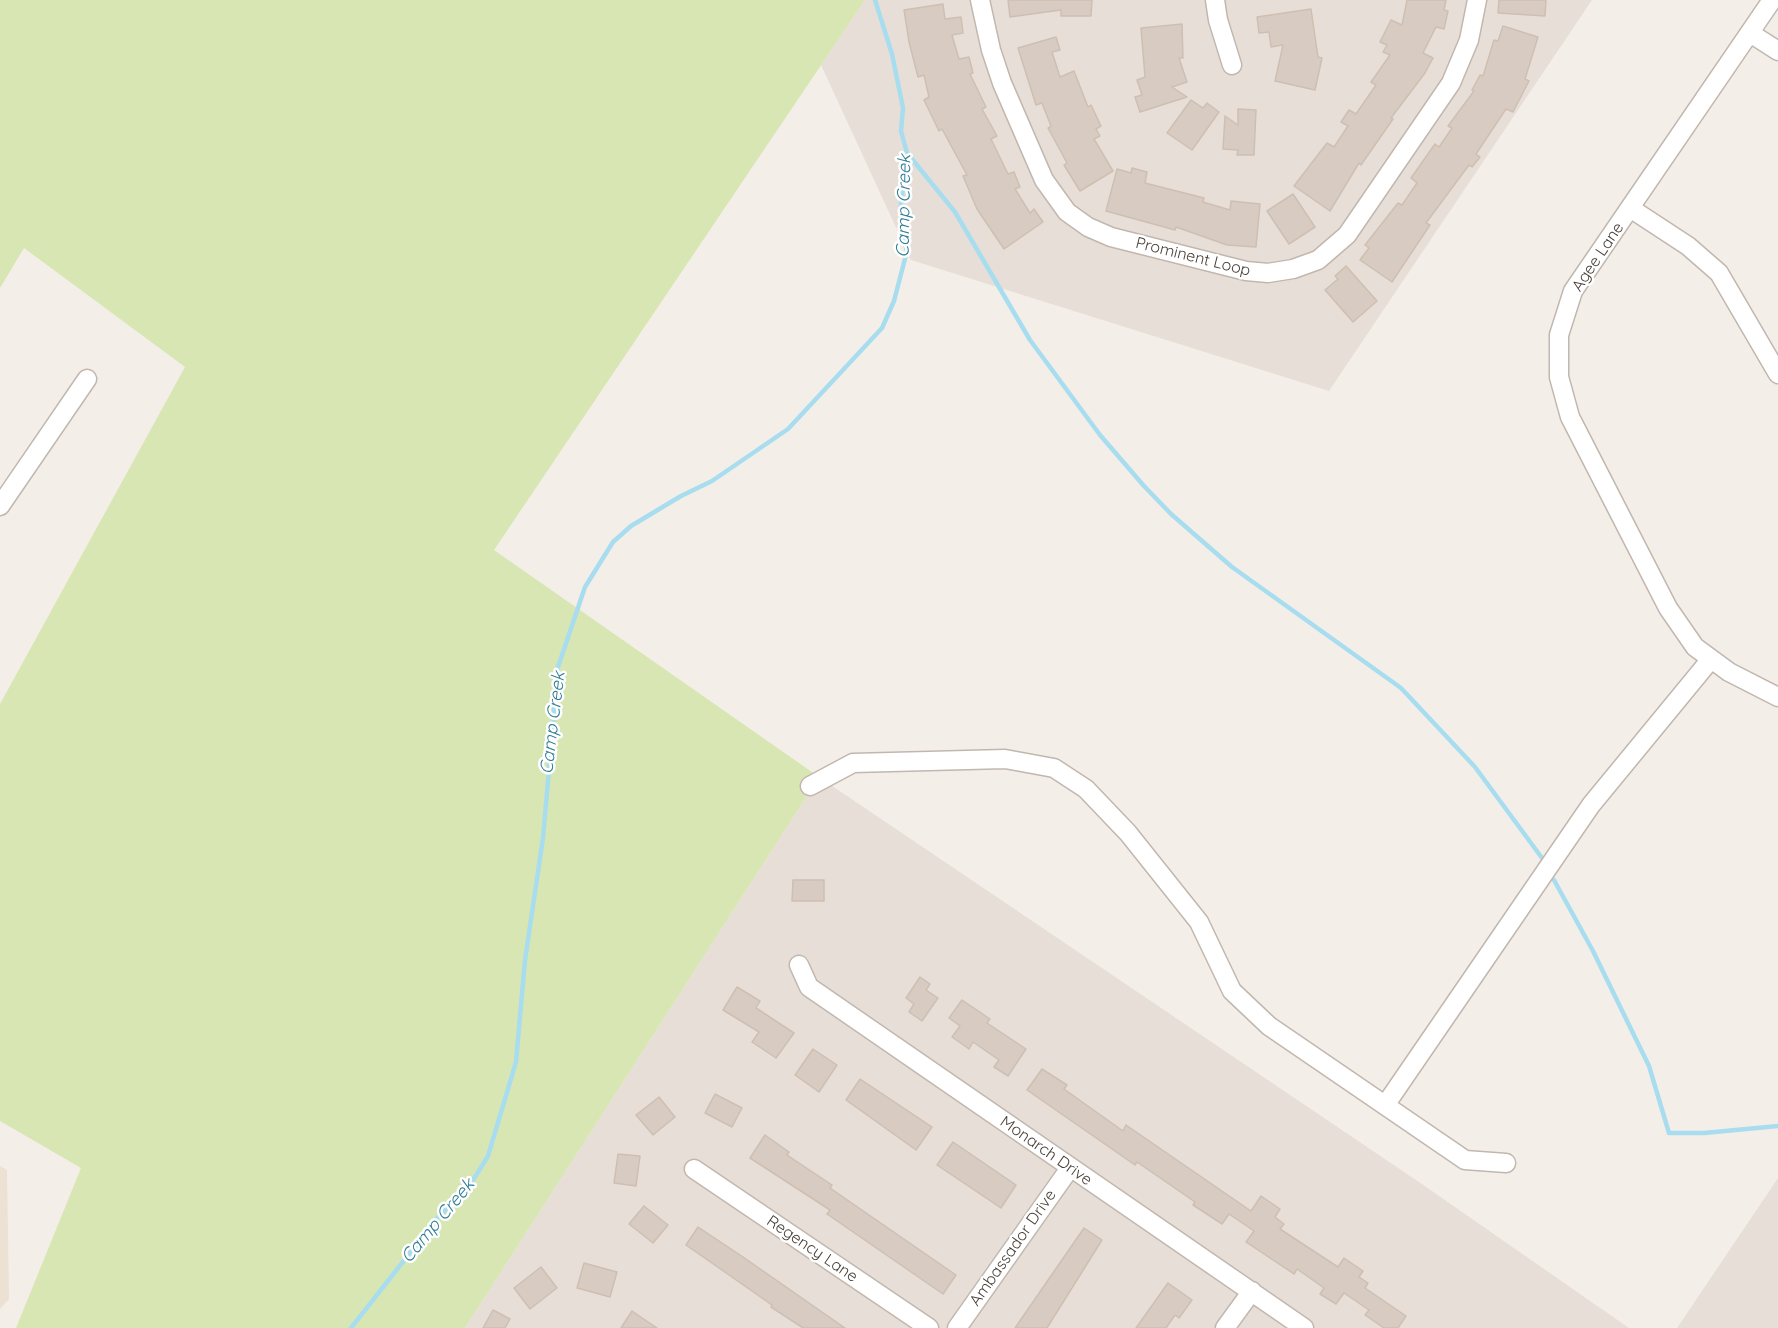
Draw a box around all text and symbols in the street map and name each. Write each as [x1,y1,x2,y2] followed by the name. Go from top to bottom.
[892,154,916,258] water label: Camp Creek
[1568,219,1628,295] street label: Agee Lane
[1133,233,1253,281] street label: Prominent Loop
[536,670,570,776] water label: Camp Creek
[996,1112,1096,1190] street label: Monarch Drive
[397,1175,479,1267] water label: Camp Creek
[966,1186,1060,1310] street label: Ambassador Drive
[763,1211,861,1287] street label: Regency Lane

